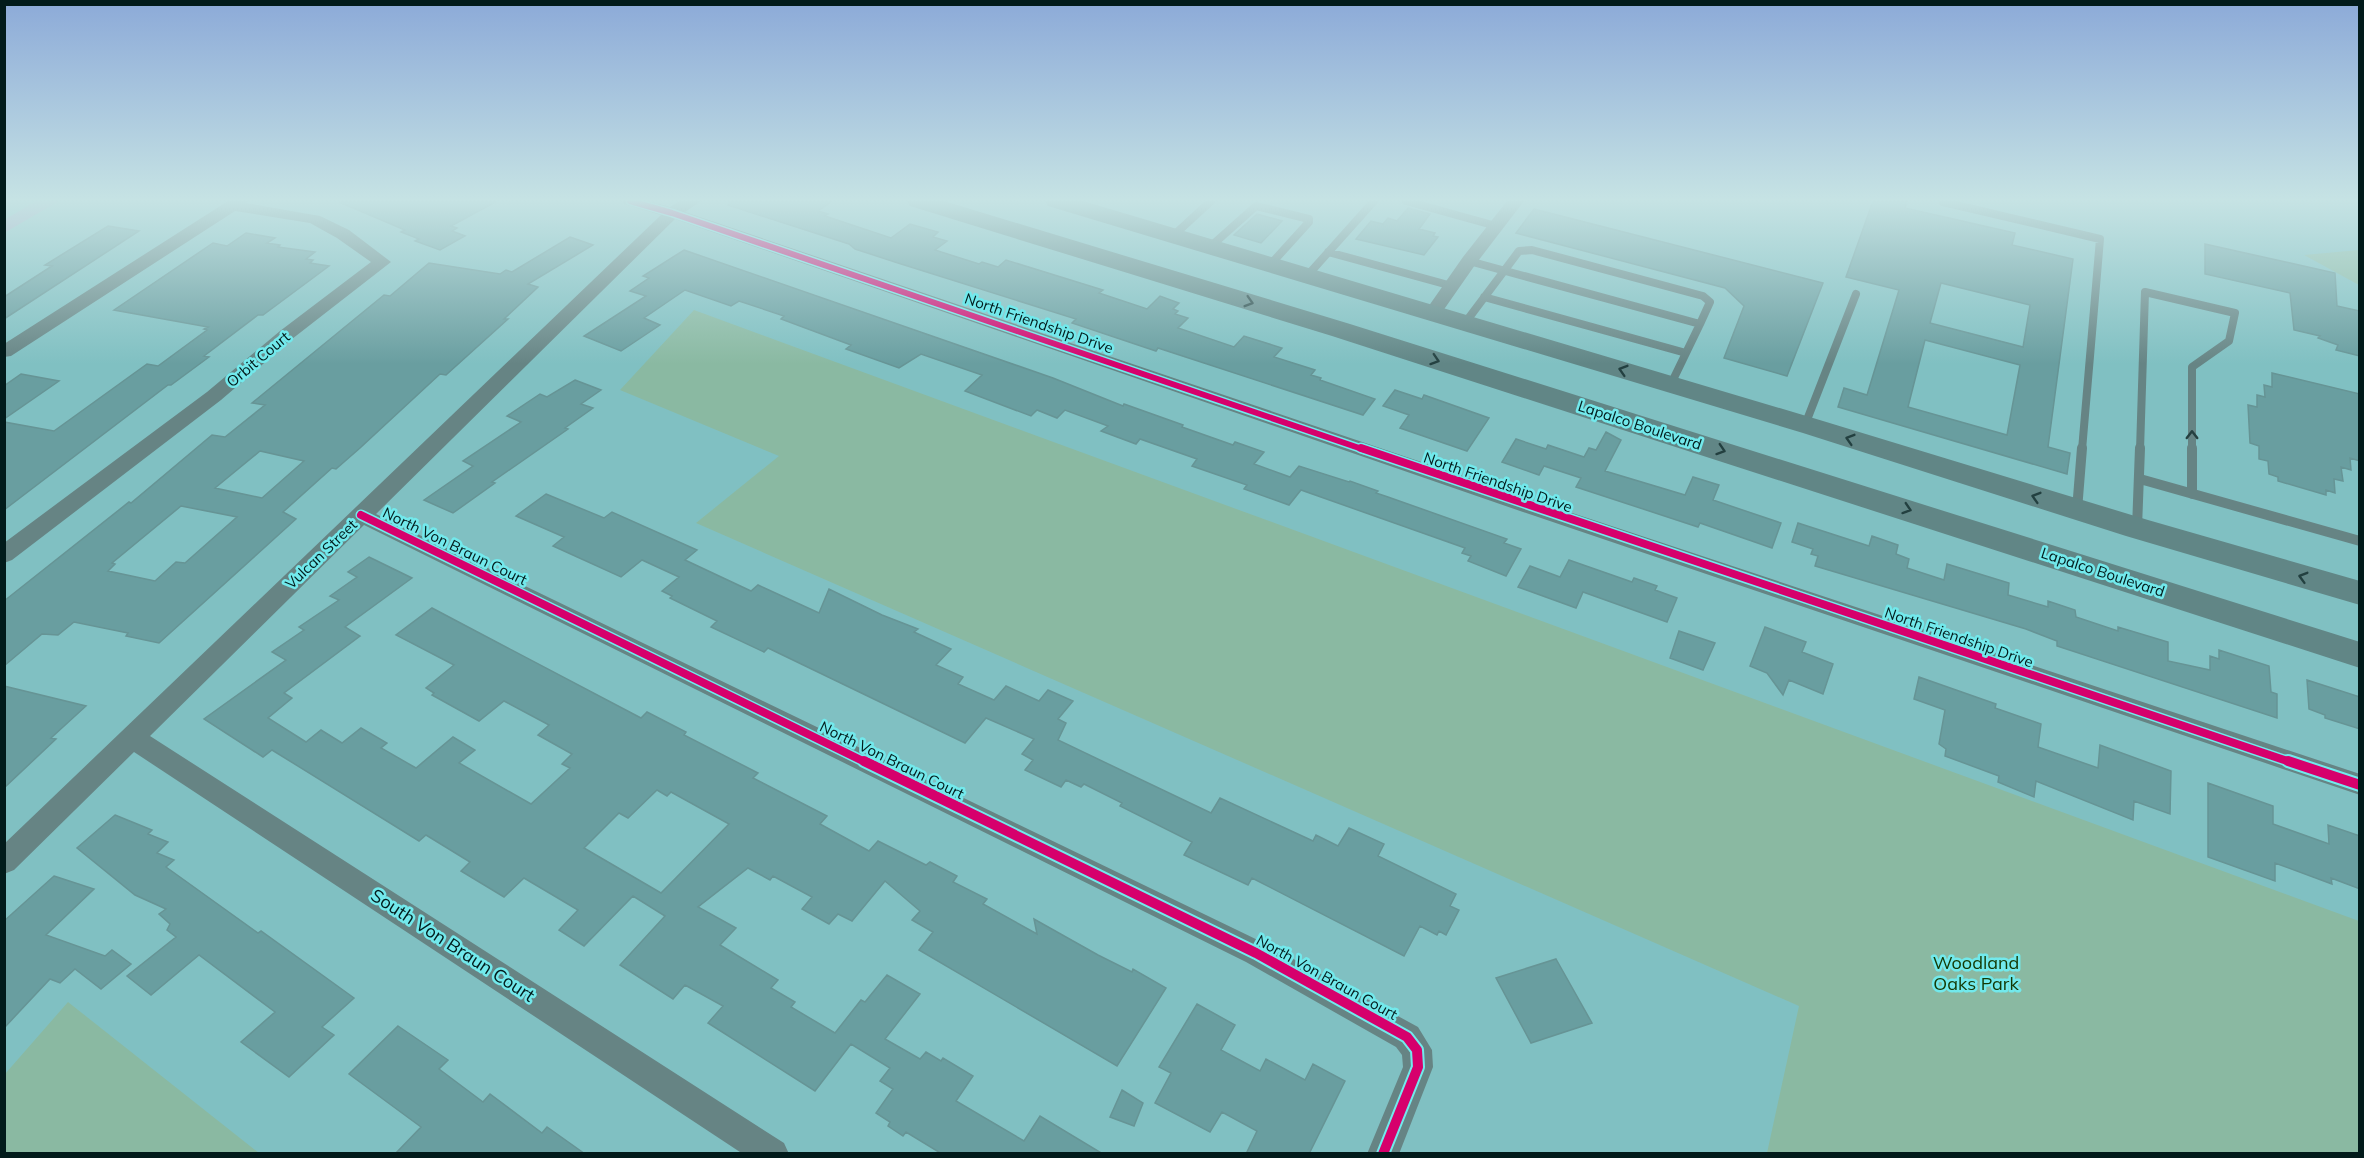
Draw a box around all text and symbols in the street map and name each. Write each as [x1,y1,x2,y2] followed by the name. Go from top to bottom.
[962,289,1116,357] street label: North Friendship Drive
[1243,295,1254,307] one-way arrow
[222,327,294,391] street label: Orbit Court
[1429,352,1440,365] one-way arrow
[1618,365,1629,377] one-way arrow
[1576,396,1704,454] street label: Lapalco Boulevard
[2186,431,2198,440] one-way arrow
[1845,433,1856,446] one-way arrow
[1715,443,1726,456] one-way arrow
[1421,448,1575,516] street label: North Friendship Drive
[2031,492,2042,504] one-way arrow
[1901,502,1912,515] one-way arrow
[380,503,530,589] street label: North Von Braun Court
[281,515,361,593] street label: Vulcan Street
[2039,543,2167,601] street label: Lapalco Boulevard
[2298,572,2309,584] one-way arrow
[1882,603,2036,671] street label: North Friendship Drive
[817,717,967,803] street label: North Von Braun Court
[367,883,539,1007] street label: South Von Braun Court
[1253,930,1401,1024] street label: North Von Braun Court
[1933,951,2019,995] park label: Woodland Oaks Park

